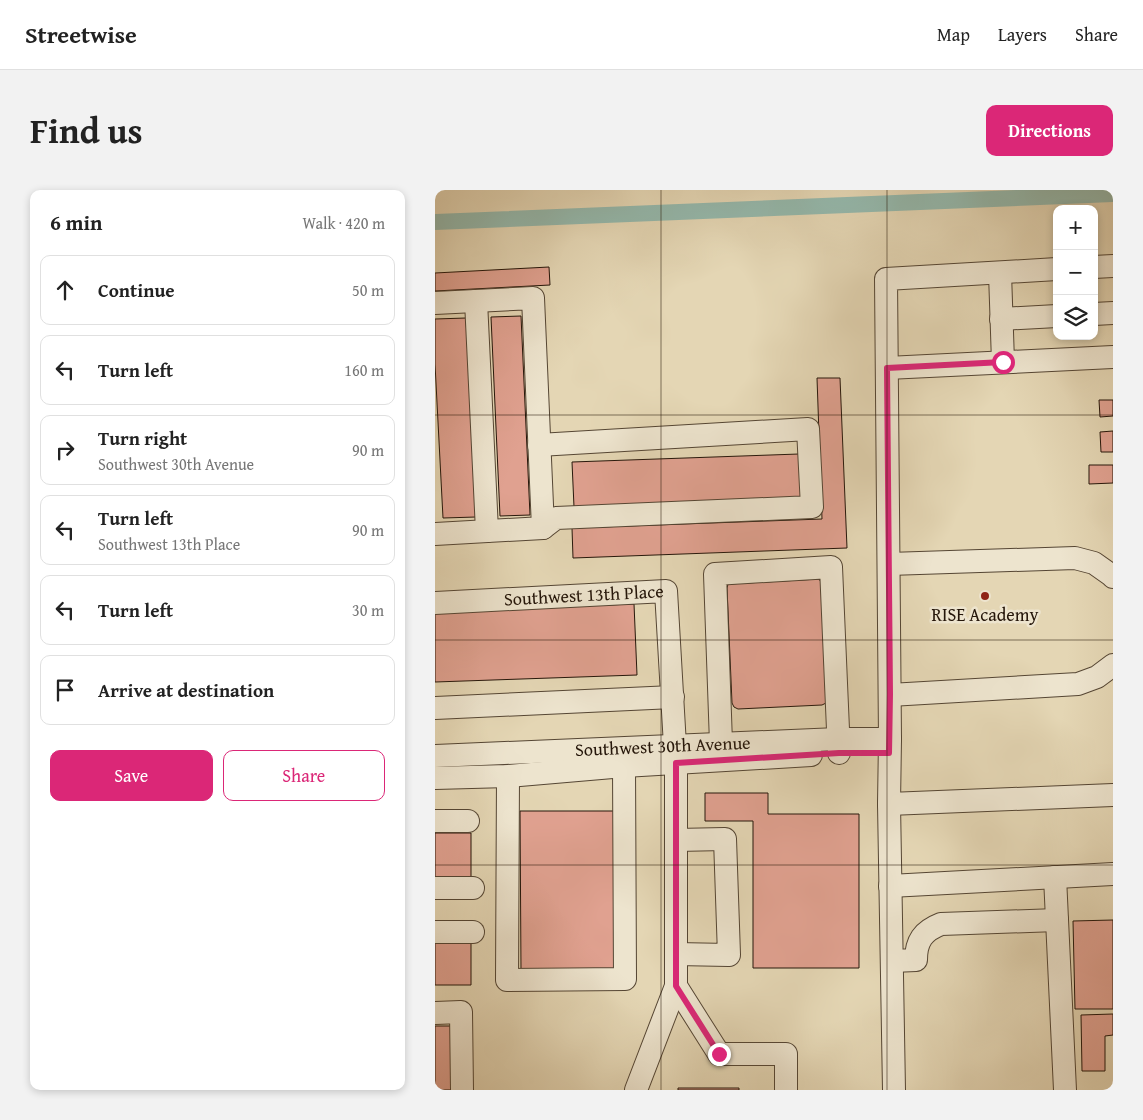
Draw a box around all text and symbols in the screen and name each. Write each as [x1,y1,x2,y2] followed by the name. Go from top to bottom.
[25,17,137,52] text: Streetwise
[937,21,970,48] text: Map
[998,21,1047,48] text: Layers
[1075,21,1118,48] text: Share
[30,105,143,156] text: Find us
[986,105,1113,156] button: Directions
[1053,205,1098,340] map controls
[1053,205,1098,250] button: +
[50,207,102,238] text: 6 min
[302,211,385,235] text: Walk · 420 m
[1053,250,1098,295] button: −
[51,276,79,304] icon: ahead
[98,276,175,304] text: Continue
[352,278,384,302] text: 50 m
[1053,295,1098,340] button: layers
[992,351,1015,374] route start
[51,356,79,384] icon: left
[98,356,173,384] text: Turn left
[344,358,384,382] text: 160 m
[98,424,187,452] text: Turn right
[51,436,79,464] icon: right
[352,438,384,462] text: 90 m
[98,452,254,476] text: Southwest 30th Avenue
[98,504,173,532] text: Turn left
[51,516,79,544] icon: left
[352,518,384,542] text: 90 m
[98,532,240,556] text: Southwest 13th Place
[503,577,664,612] street label: Southwest 13th Place
[979,590,991,602] marker: RISE Academy
[51,596,79,624] icon: left
[98,596,173,624] text: Turn left
[352,598,384,622] text: 30 m
[932,601,1038,628] place label: RISE Academy
[51,676,79,704] icon: arrive
[98,676,274,704] text: Arrive at destination
[574,729,751,763] street label: Southwest 30th Avenue
[50,750,213,801] button: Save
[223,750,385,801] button: Share
[708,1043,731,1066] route end

